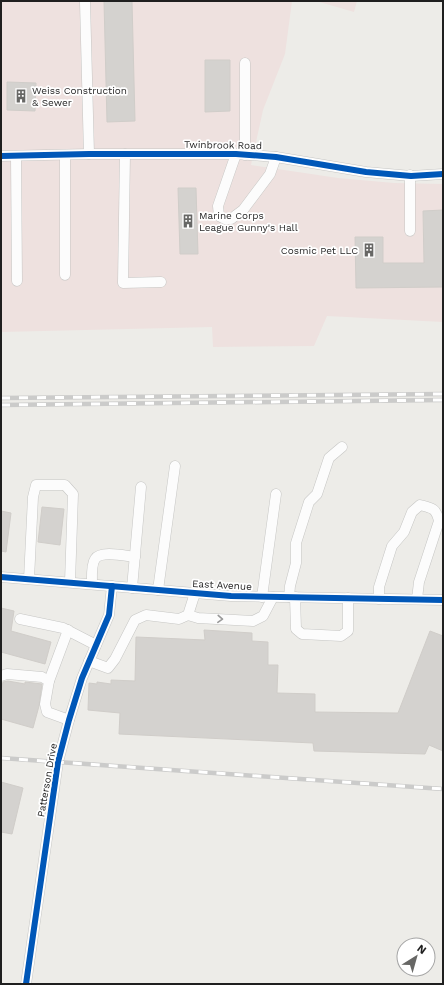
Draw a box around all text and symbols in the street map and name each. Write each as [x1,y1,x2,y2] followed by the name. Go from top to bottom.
[32,85,127,108] place label: Weiss Construction & Sewer
[13,88,29,104] building icon: Weiss Construction & Sewer
[184,139,262,151] street label: Twinbrook Road
[199,210,298,233] place label: Marine Corps League Gunny's Hall
[180,213,196,229] building icon: Marine Corps League Gunny's Hall
[361,242,377,258] building icon: Cosmic Pet LLC
[281,245,358,256] place label: Cosmic Pet LLC
[192,578,252,592] street label: East Avenue
[217,615,223,624] one-way arrow
[35,742,59,818] street label: Patterson Drive
[396,937,436,977] north arrow
[415,942,429,957] text: N

